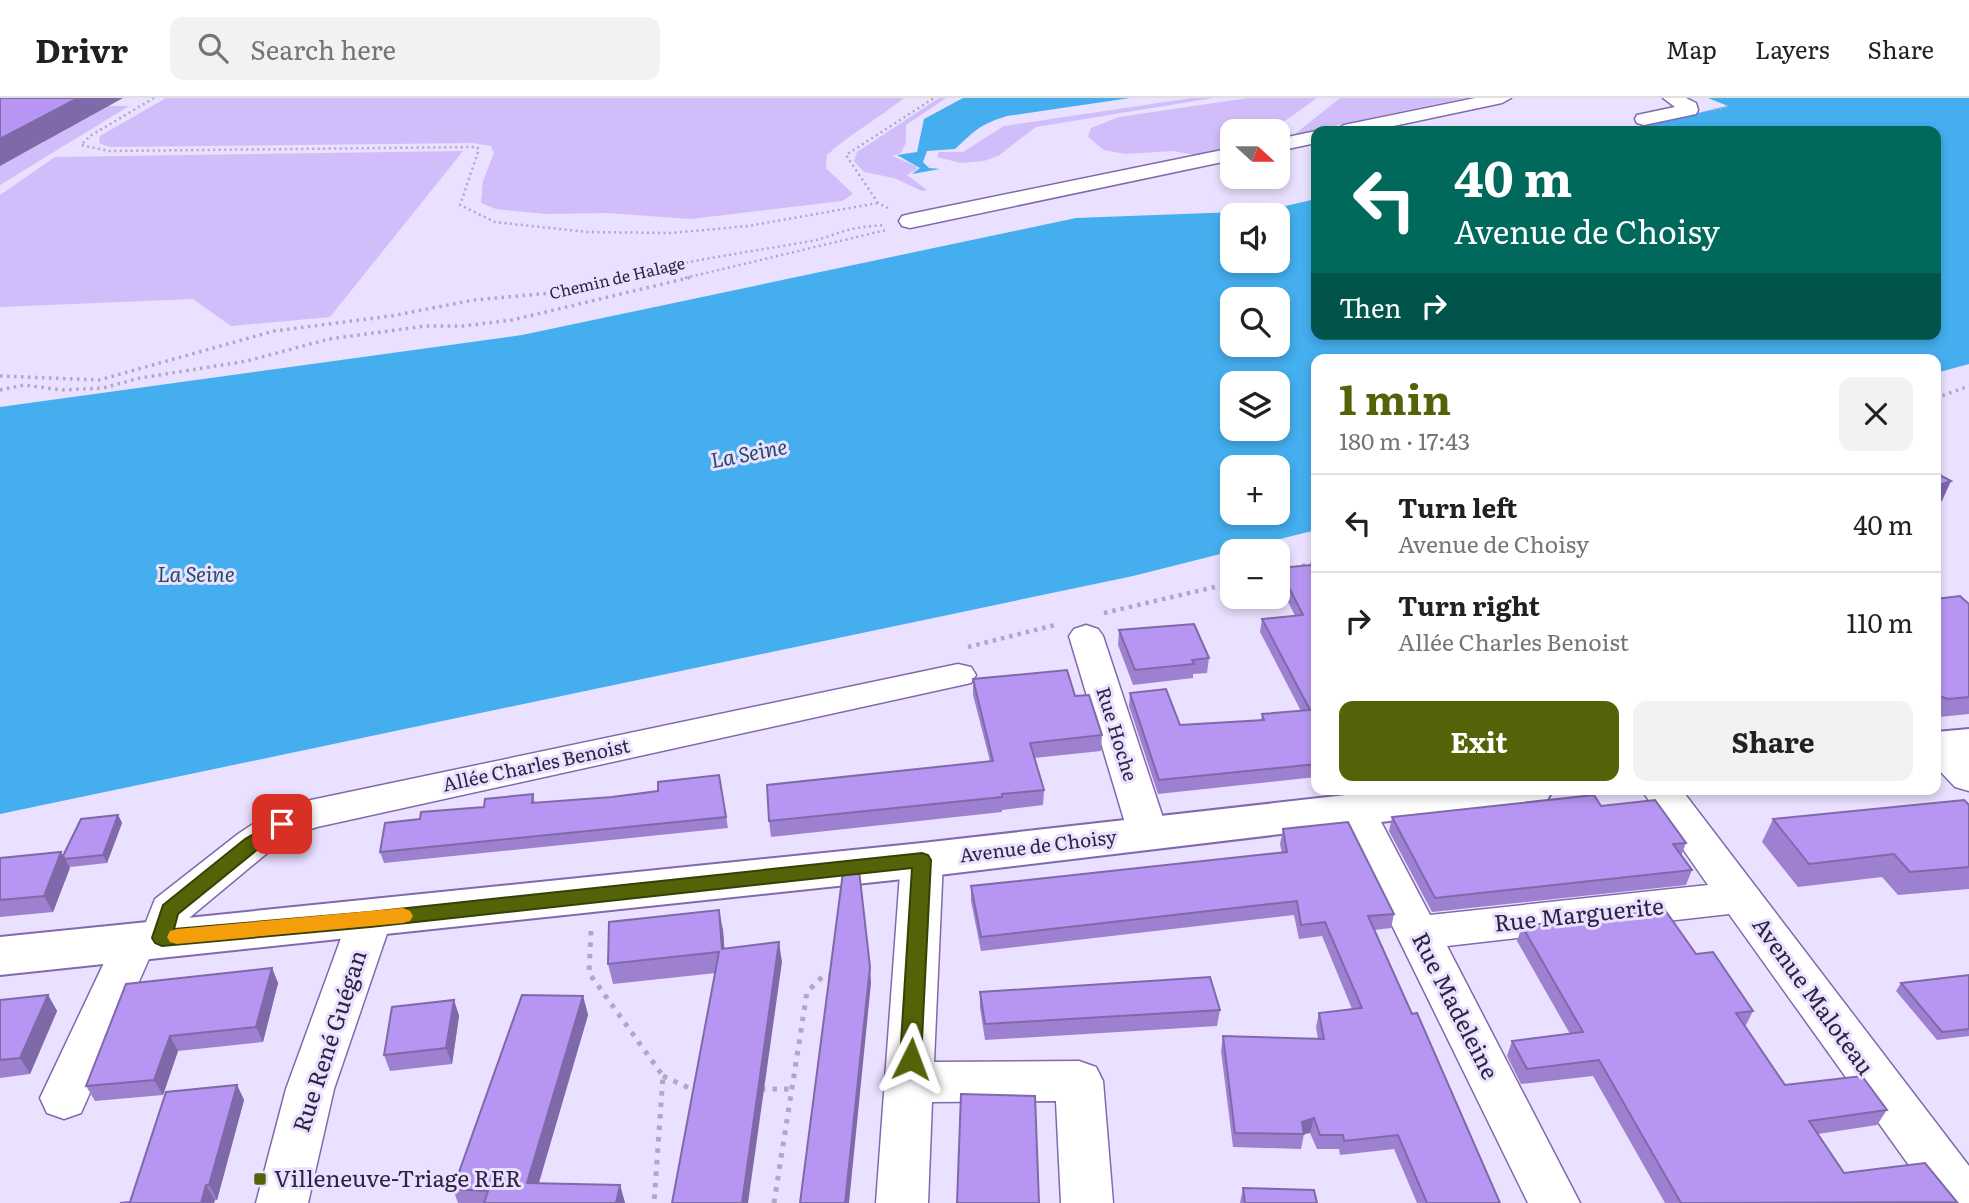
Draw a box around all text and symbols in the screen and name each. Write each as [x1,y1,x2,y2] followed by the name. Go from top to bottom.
[170,17,660,80] search box
[35,24,128,73] text: Drivr
[194,29,232,67] icon: search
[250,29,396,68] text: Search here
[1666,31,1717,66] text: Map
[1755,31,1829,66] text: Layers
[1867,31,1934,66] text: Share
[1220,119,1290,189] north arrow
[1220,119,1290,609] map controls
[1454,139,1572,212] text: 40 m
[1339,154,1430,245] icon: left
[1220,203,1290,273] button: sound
[1454,206,1720,254] text: Avenue de Choisy
[547,250,687,304] street label: Chemin de Halage
[1220,287,1290,357] button: search
[1339,287,1401,326] text: Then
[1415,287,1453,325] icon: right
[1339,366,1451,428] text: 1 min
[1220,371,1290,441] button: layers
[1839,377,1913,451] button: close
[1339,423,1470,457] text: 180 m · 17:43
[708,429,790,474] water label: La Seine
[1220,455,1290,525] button: +
[1398,487,1517,526] text: Turn left
[1339,504,1377,542] icon: left
[1853,504,1913,543] text: 40 m
[1398,526,1589,560] text: Avenue de Choisy
[1220,539,1290,609] button: −
[157,557,235,588] water label: La Seine
[1398,585,1540,624] text: Turn right
[1339,602,1377,640] icon: right
[1846,602,1913,641] text: 110 m
[1398,624,1629,658] text: Allée Charles Benoist
[1090,683,1146,784] street label: Rue Hoche
[1339,701,1619,781] button: Exit
[1633,701,1913,781] button: Share
[440,730,632,798] street label: Allée Charles Benoist
[252,794,312,854] pin
[263,805,301,843] icon: arrive
[958,821,1118,869] street label: Avenue de Choisy
[1492,887,1665,939] street label: Rue Marguerite
[1745,909,1884,1081] street label: Avenue Maloteau
[1405,926,1509,1085] street label: Rue Madeleine
[283,945,374,1136] street label: Rue René Guégan
[874,1022,948,1096] position arrow
[274,1160,522,1194] place label: Villeneuve-Triage RER
[252,1171,268,1187] marker: Villeneuve-Triage RER

